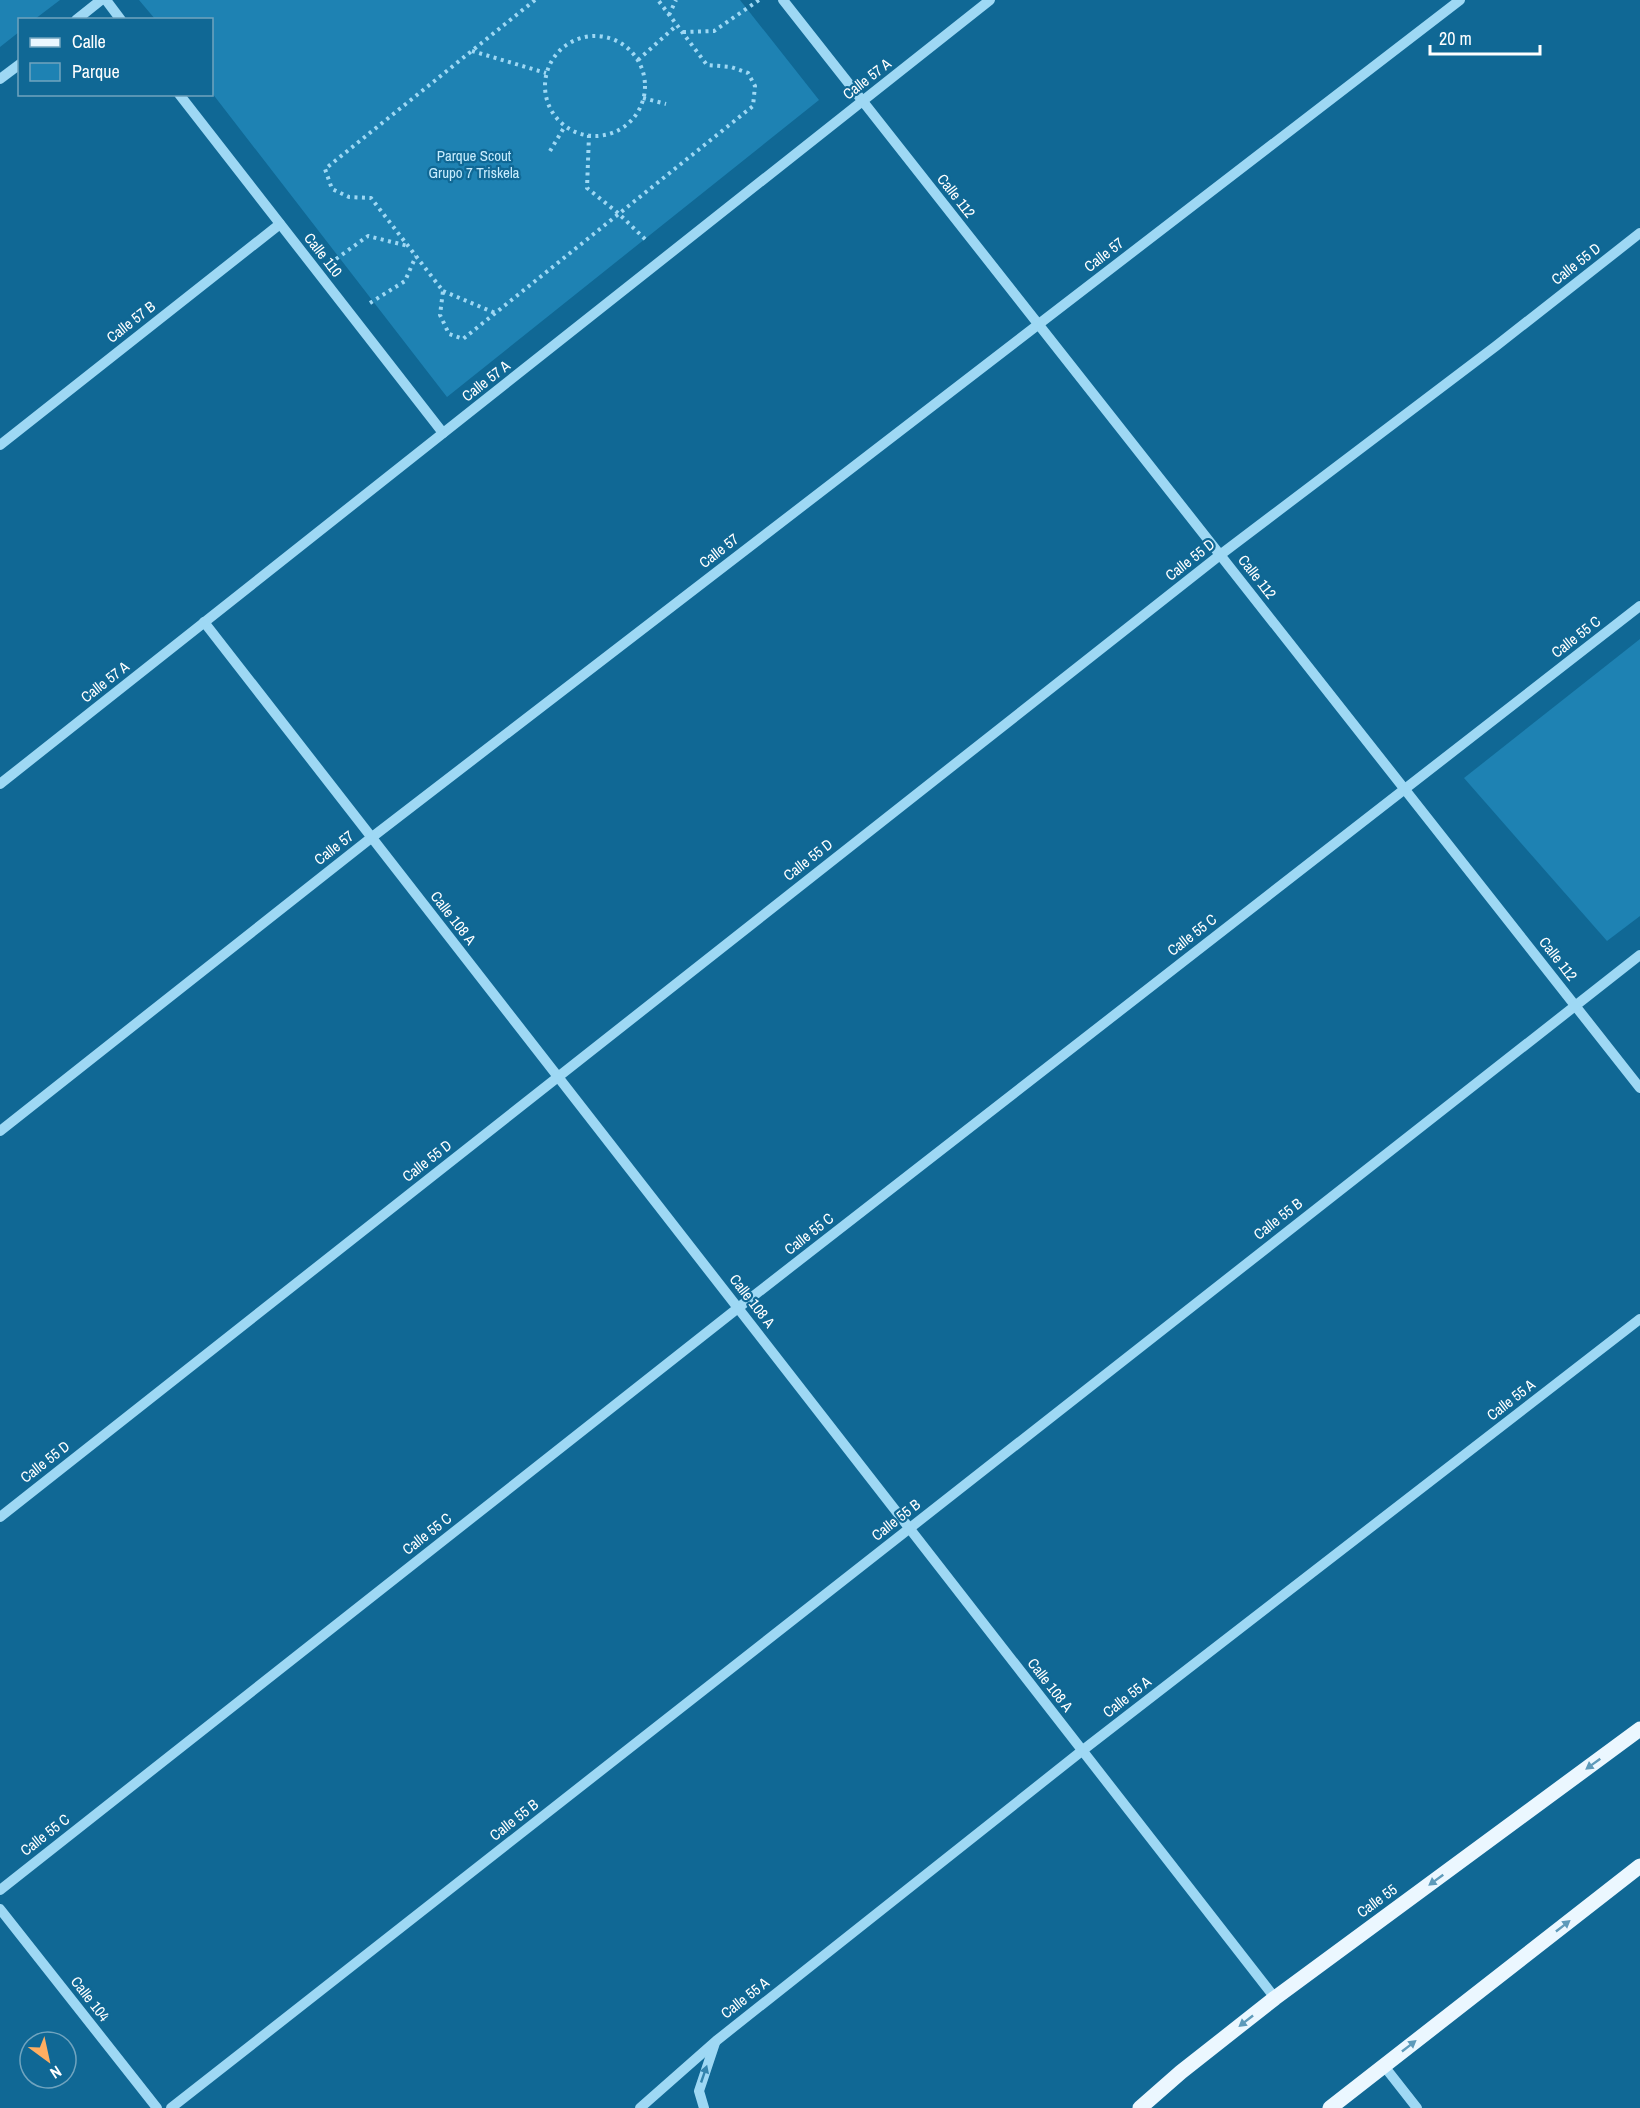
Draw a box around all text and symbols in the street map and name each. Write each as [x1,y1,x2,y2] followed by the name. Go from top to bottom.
[18,18,213,96] legend
[1430,18,1540,56] scale bar
[1439,26,1472,51] text: 20 m
[72,29,106,54] text: Calle
[838,53,896,104] street label: Calle 57 A
[72,59,120,84] text: Parque
[429,145,520,183] park label: Parque Scout Grupo 7 Triskela
[932,169,980,222] street label: Calle 112
[299,228,347,281] street label: Calle 110
[1079,232,1128,277] street label: Calle 57
[1547,238,1605,290] street label: Calle 55 D
[102,296,160,347] street label: Calle 57 B
[457,355,515,406] street label: Calle 57 A
[694,528,743,573] street label: Calle 57
[1161,534,1219,586] street label: Calle 55 D
[1233,550,1281,603] street label: Calle 112
[1547,611,1605,663] street label: Calle 55 C
[76,656,134,707] street label: Calle 57 A
[309,825,358,870] street label: Calle 57
[779,834,837,886] street label: Calle 55 D
[426,886,482,950] street label: Calle 108 A
[1163,909,1221,961] street label: Calle 55 C
[1534,932,1582,985] street label: Calle 112
[398,1135,456,1187] street label: Calle 55 D
[1249,1193,1307,1244] street label: Calle 55 B
[780,1208,838,1260] street label: Calle 55 C
[725,1269,781,1333] street label: Calle 108 A
[1482,1374,1540,1425] street label: Calle 55 A
[16,1436,74,1488] street label: Calle 55 D
[867,1494,925,1545] street label: Calle 55 B
[398,1508,456,1560] street label: Calle 55 C
[1023,1653,1079,1717] street label: Calle 108 A
[1098,1671,1156,1722] street label: Calle 55 A
[1585,1758,1601,1770] one-way arrow
[485,1794,543,1845] street label: Calle 55 B
[16,1809,74,1861] street label: Calle 55 C
[1429,1874,1445,1886] one-way arrow
[1352,1879,1401,1922] street label: Calle 55
[1555,1920,1571,1933] one-way arrow
[66,1972,115,2026] street label: Calle 104
[716,1972,774,2023] street label: Calle 55 A
[1238,2015,1254,2028] one-way arrow
[18,2030,78,2090] north arrow
[1402,2041,1417,2053] one-way arrow
[46,2061,66,2084] text: N
[700,2065,710,2083] one-way arrow

